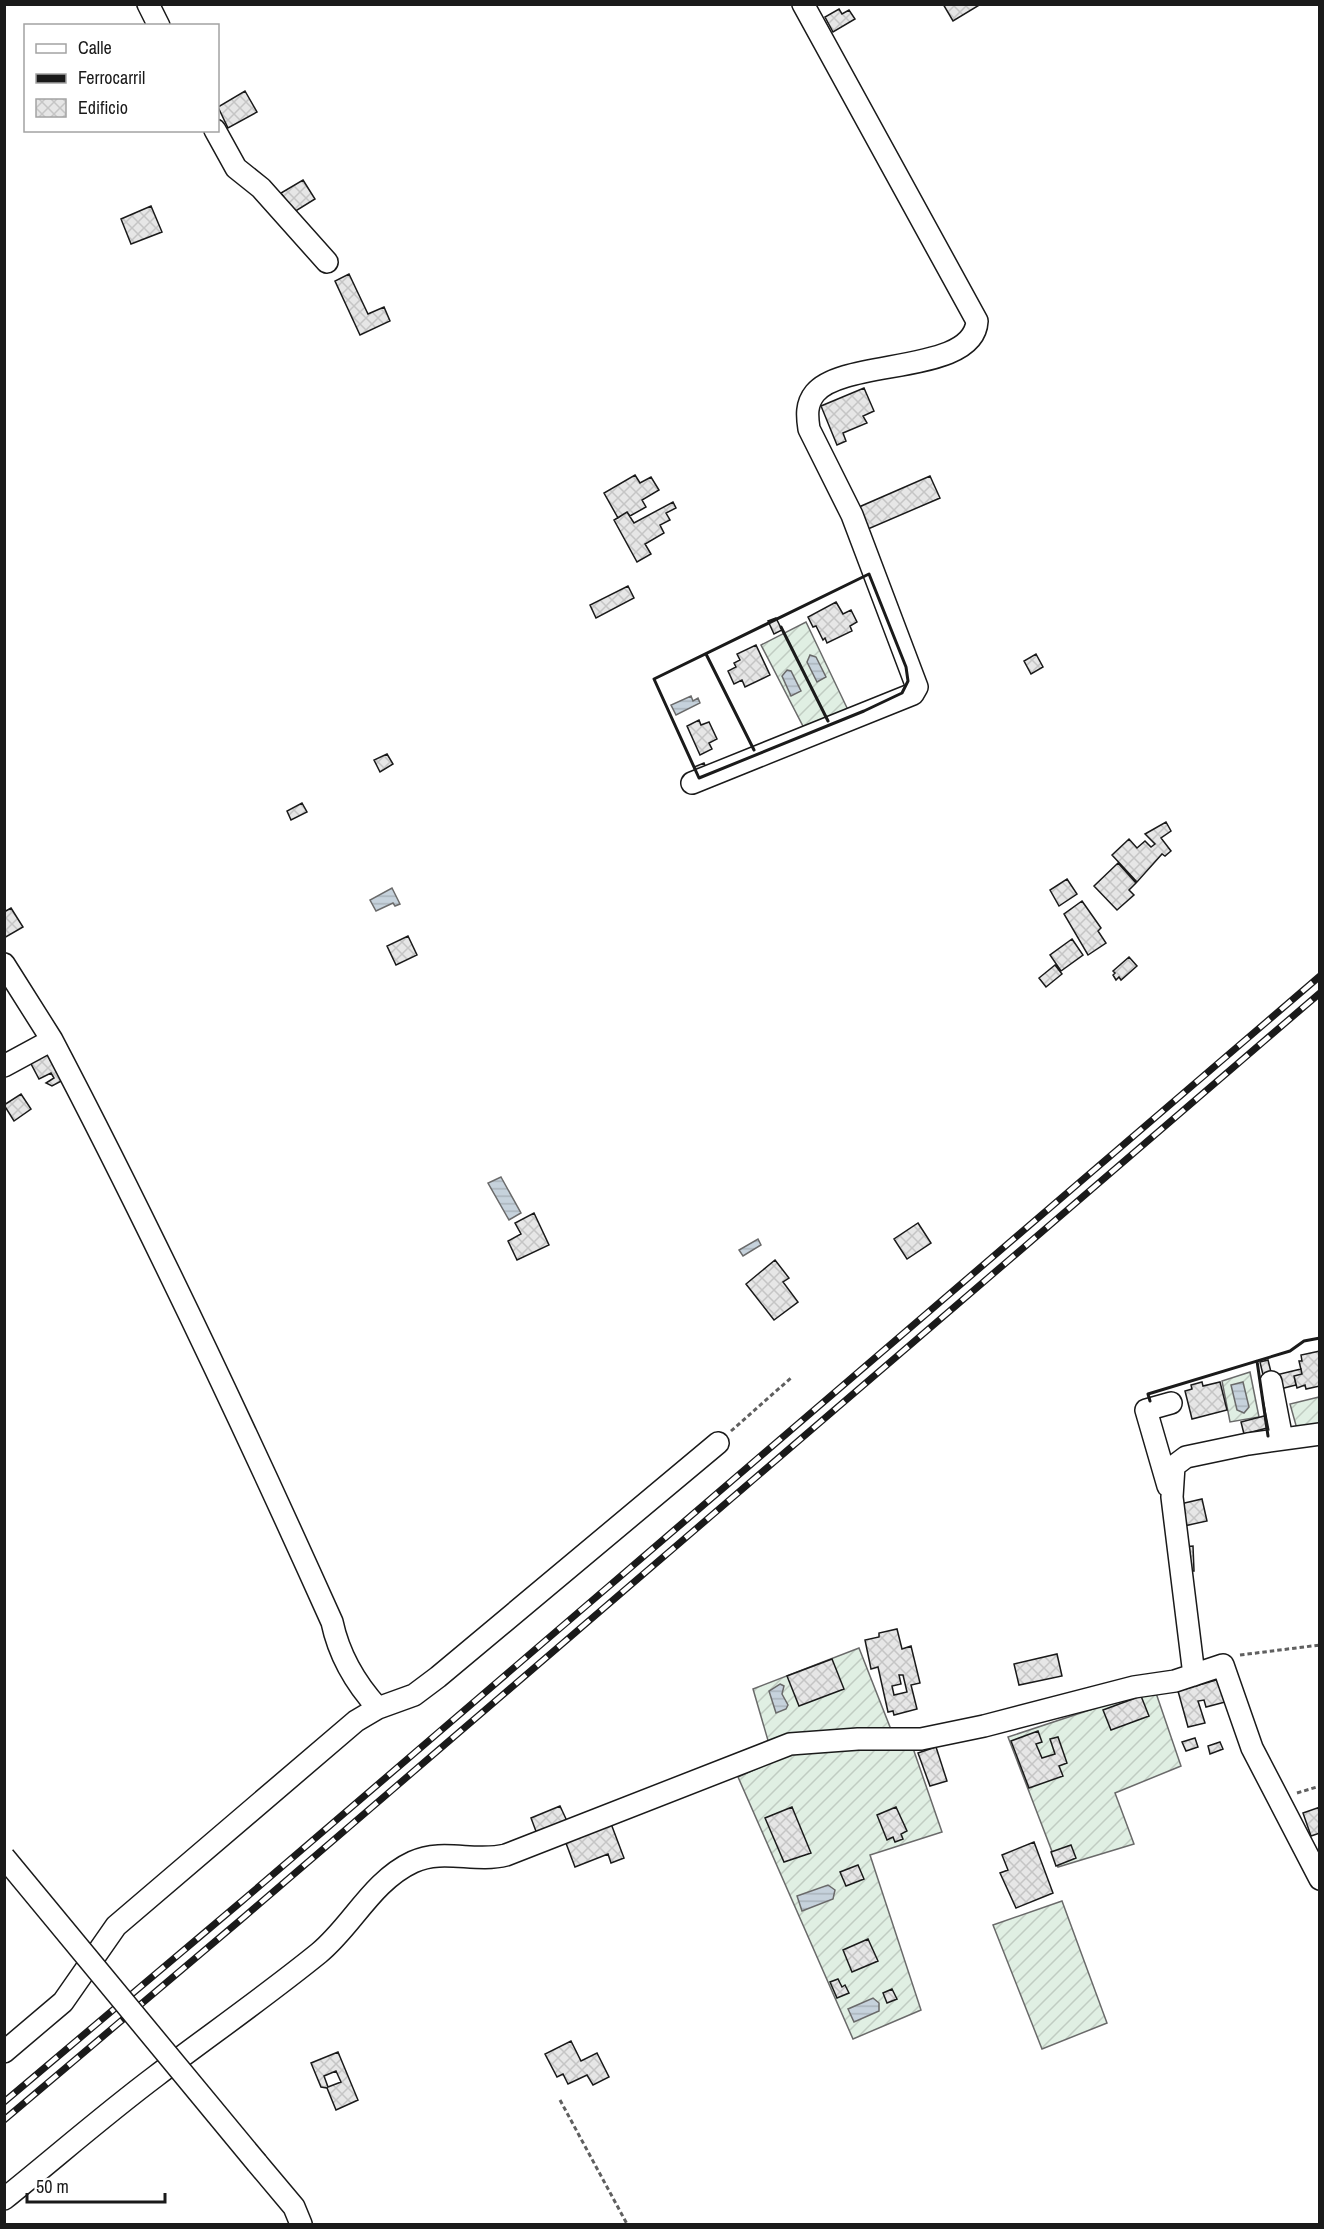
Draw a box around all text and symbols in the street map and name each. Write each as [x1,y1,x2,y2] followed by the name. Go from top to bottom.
[24,24,219,132] legend
[78,35,112,60] text: Calle
[78,65,145,90] text: Ferrocarril
[78,95,128,120] text: Edificio
[27,2166,165,2204] scale bar
[36,2174,69,2199] text: 50 m

